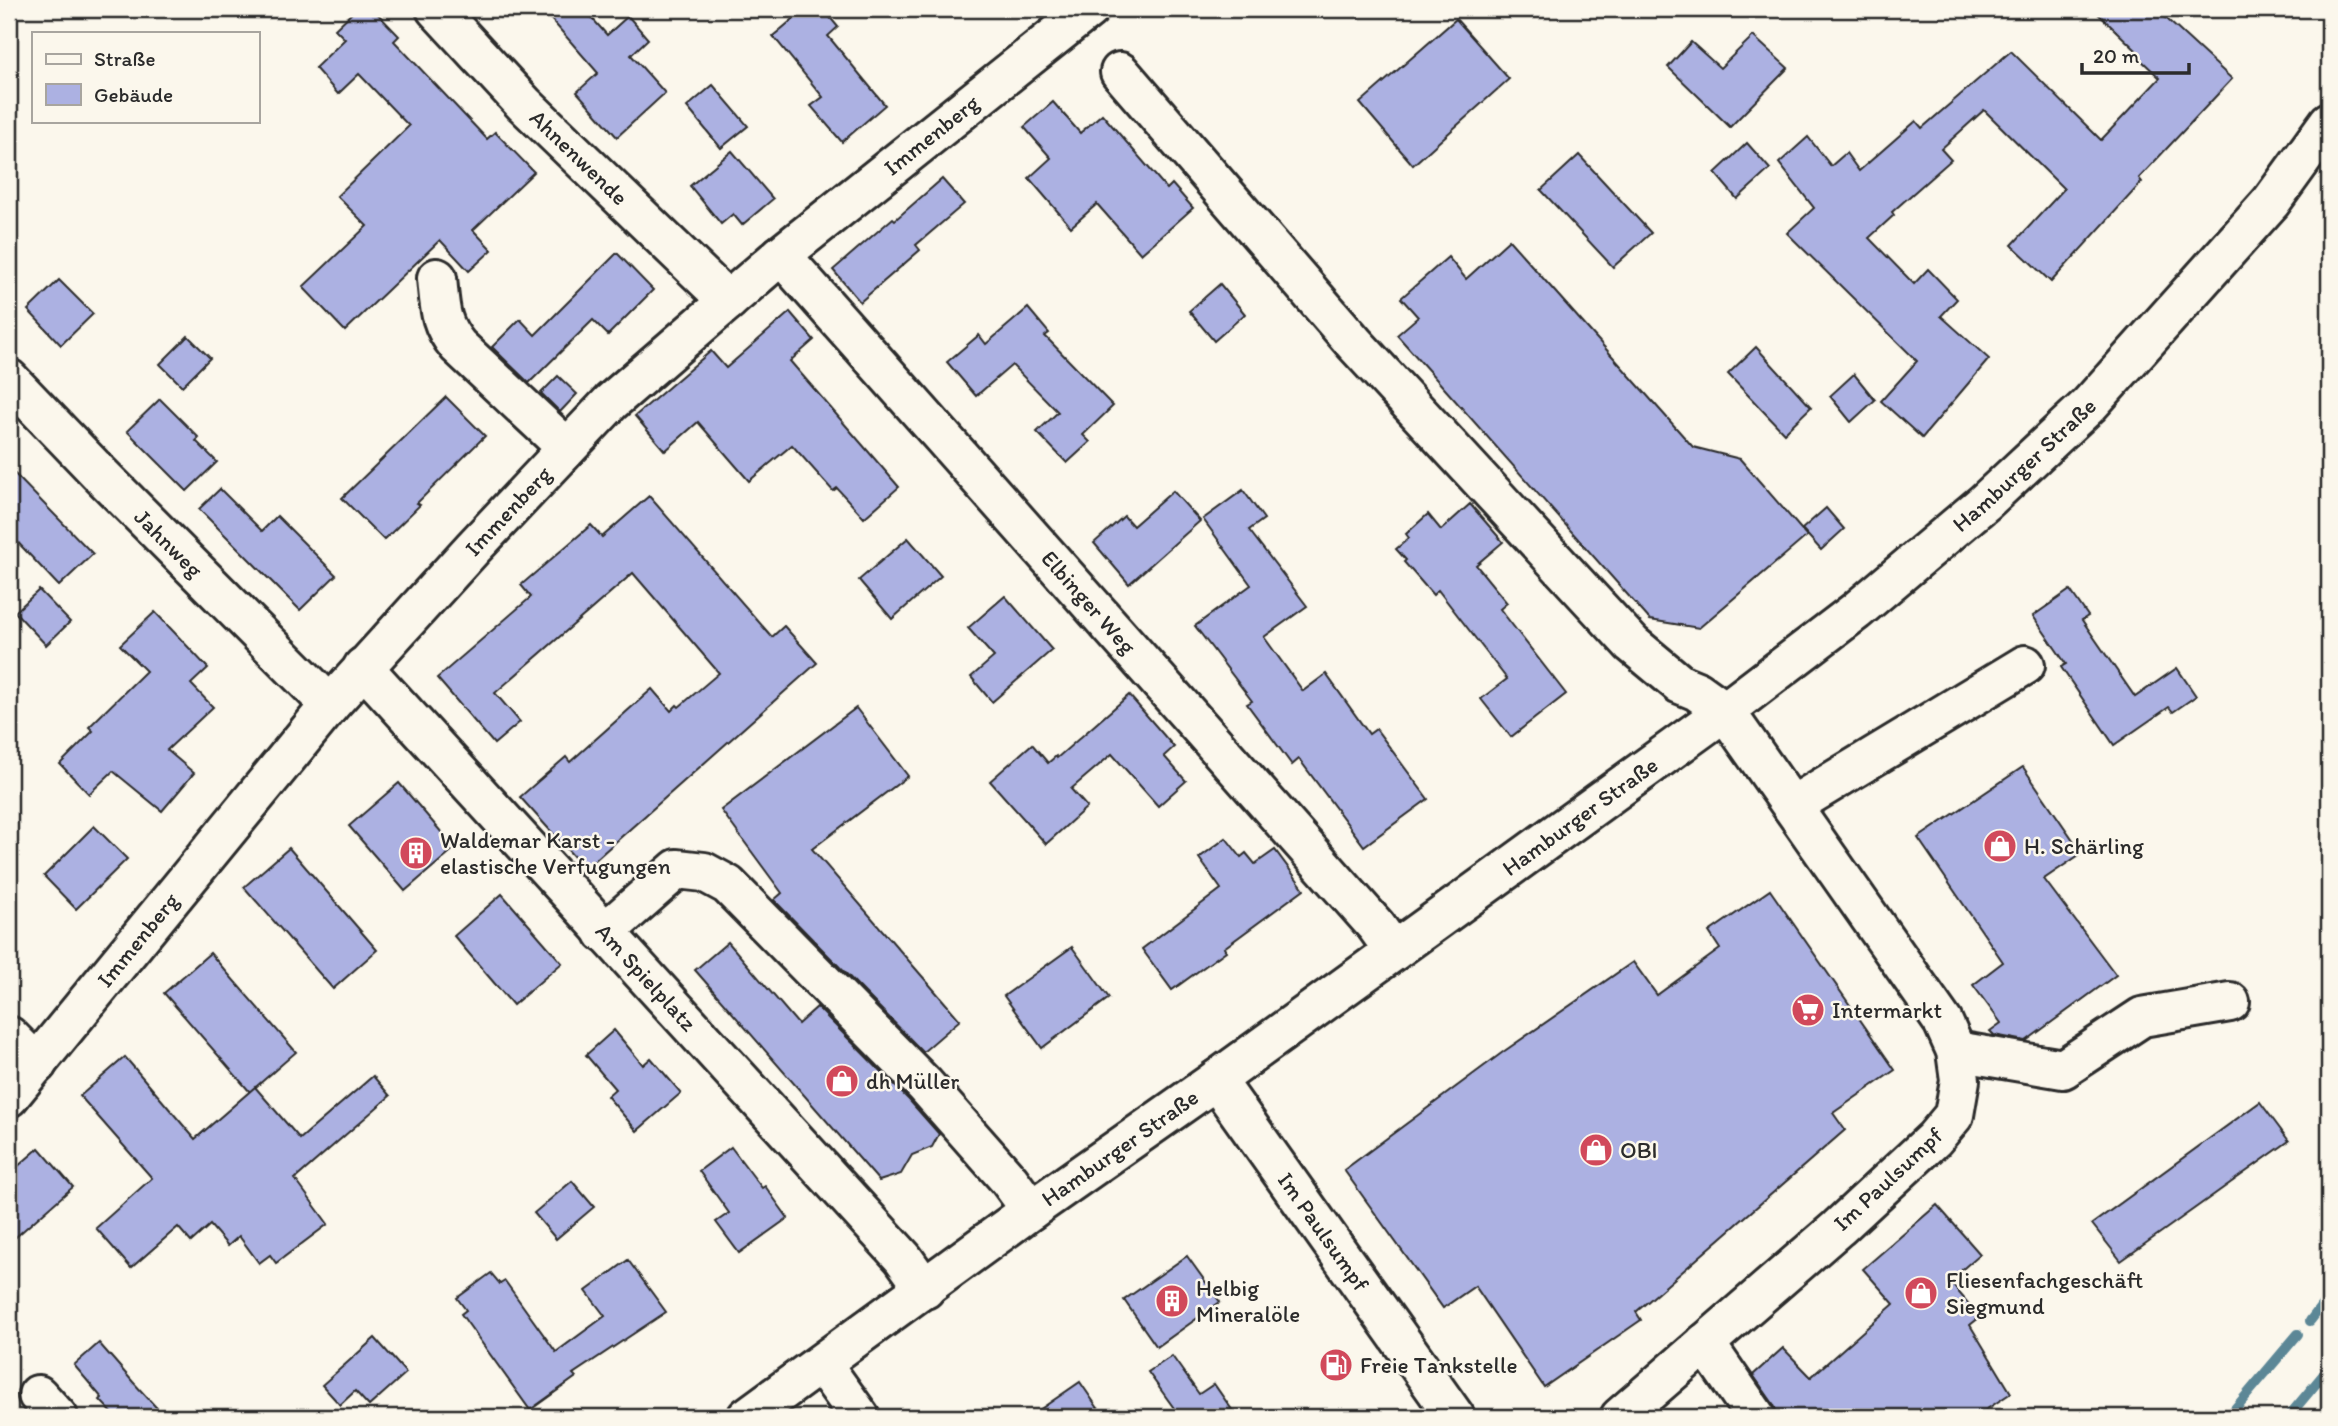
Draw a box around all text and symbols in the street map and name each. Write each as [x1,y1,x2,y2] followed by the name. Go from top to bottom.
[32,32,259,122] legend
[2082,32,2189,76] scale bar
[2093,43,2140,68] text: 20 m
[94,46,155,71] text: Straße
[94,82,173,107] text: Gebäude
[878,88,985,181] street label: Immenberg
[524,103,634,211] street label: Ahnenwende
[1947,392,2102,538] street label: Hamburger Straße
[459,460,557,562] street label: Immenberg
[129,503,209,583] street label: Jahnweg
[1035,545,1142,660] street label: Elbinger Weg
[1497,750,1663,882] street label: Hamburger Straße
[440,826,671,880] place label: Waldemar Karst - elastische Verfugungen
[1981,827,2019,865] shop icon: H. Schärling
[2024,832,2144,860] place label: H. Schärling
[397,834,435,872] building icon: Waldemar Karst - elastische Verfugungen
[91,887,185,993] street label: Immenberg
[590,917,703,1037] street label: Am Spielplatz
[1789,991,1827,1029] supermarket icon: Intermarkt
[1832,996,1942,1024] place label: Intermarkt
[823,1062,861,1100] shop icon: dh Müller
[866,1067,959,1095] place label: dh Müller
[1036,1083,1204,1212] street label: Hamburger Straße
[1828,1121,1949,1237] street label: Im Paulsumpf
[1577,1131,1615,1169] shop icon: OBI
[1620,1136,1658,1164] place label: OBI
[1272,1167,1375,1297] street label: Im Paulsumpf
[1946,1266,2143,1320] place label: Fliesenfachgeschäft Siegmund
[1196,1274,1300,1328] place label: Helbig Mineralöle
[1902,1274,1940,1312] shop icon: Fliesenfachgeschäft Siegmund
[1153,1282,1191,1320] building icon: Helbig Mineralöle
[1317,1346,1355,1384] fuel station icon: Freie Tankstelle
[1360,1351,1517,1379] place label: Freie Tankstelle

